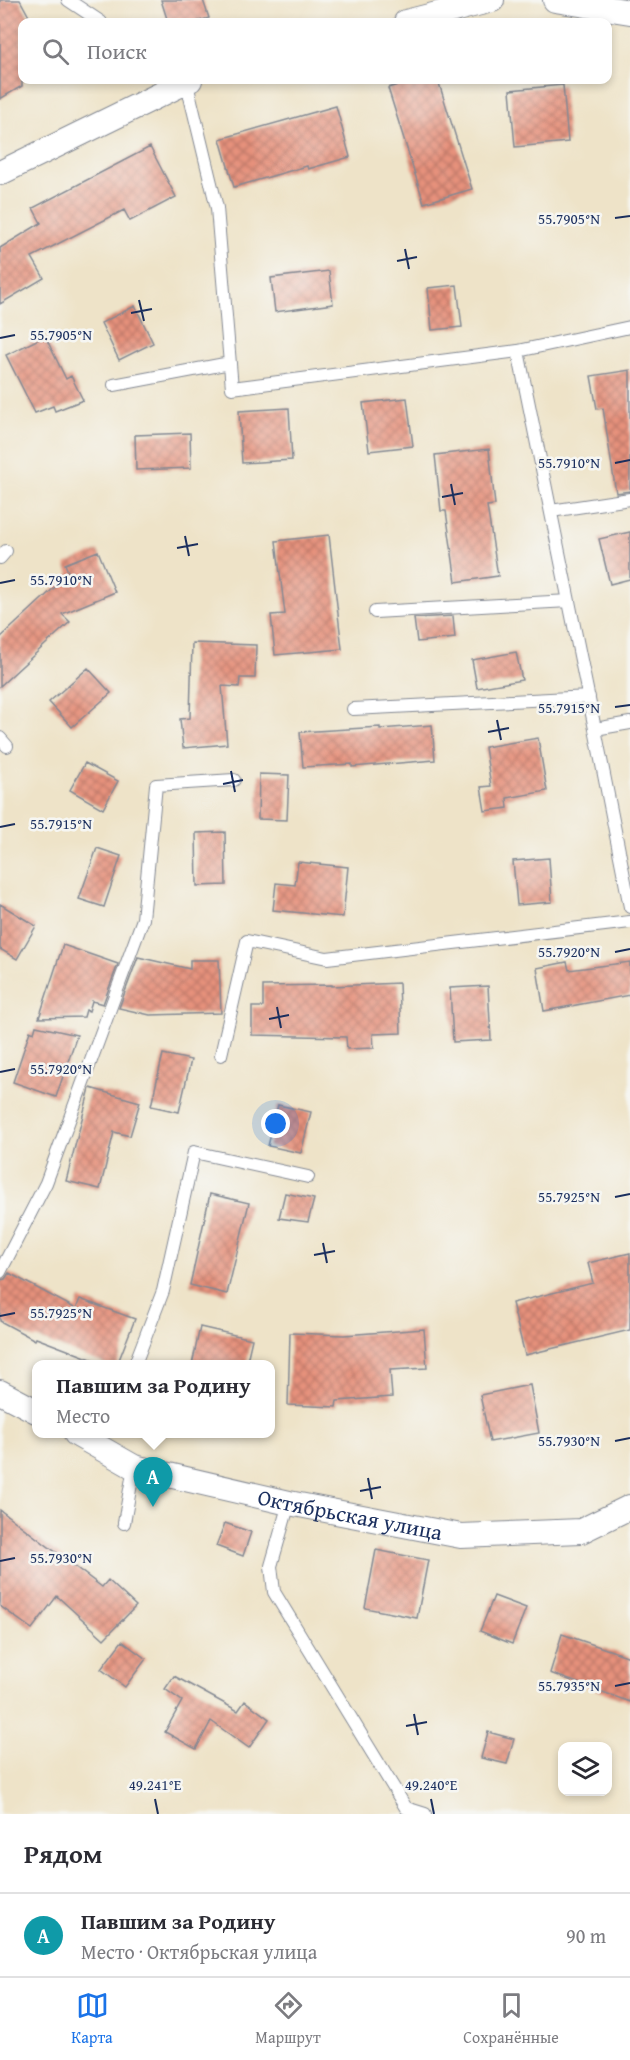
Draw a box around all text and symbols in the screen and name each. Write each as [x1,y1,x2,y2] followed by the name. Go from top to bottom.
[18,18,612,84] search box
[39,35,72,68] icon: search
[87,35,147,67] text: Поиск
[538,208,600,229] text: 55.7905°N
[30,324,92,345] text: 55.7905°N
[538,452,600,473] text: 55.7910°N
[30,569,92,590] text: 55.7910°N
[538,697,600,718] text: 55.7915°N
[30,813,92,834] text: 55.7915°N
[538,941,600,962] text: 55.7920°N
[30,1058,92,1079] text: 55.7920°N
[261,1109,290,1138] your location
[538,1186,600,1207] text: 55.7925°N
[30,1302,92,1323] text: 55.7925°N
[32,1360,275,1438] popup
[56,1369,251,1401] text: Павшим за Родину
[56,1401,110,1430] text: Место
[538,1430,600,1451] text: 55.7930°N
[134,1458,172,1507] pin: A
[255,1480,446,1548] street label: Октябрьская улица
[30,1547,92,1568] text: 55.7930°N
[538,1675,600,1696] text: 55.7935°N
[558,1742,612,1796] map controls
[558,1742,612,1796] button: layers
[129,1774,182,1795] text: 49.241°E
[405,1774,458,1795] text: 49.240°E
[24,1834,102,1873] text: Рядом
[81,1905,275,1937] text: Павшим за Родину
[37,1921,50,1950] text: A
[566,1921,606,1950] text: 90 m
[81,1937,317,1966] text: Место · Октябрьская улица
[71,1989,113,2049] tab: Карта
[255,1989,321,2049] tab: Маршрут
[463,1989,559,2049] tab: Сохранённые

